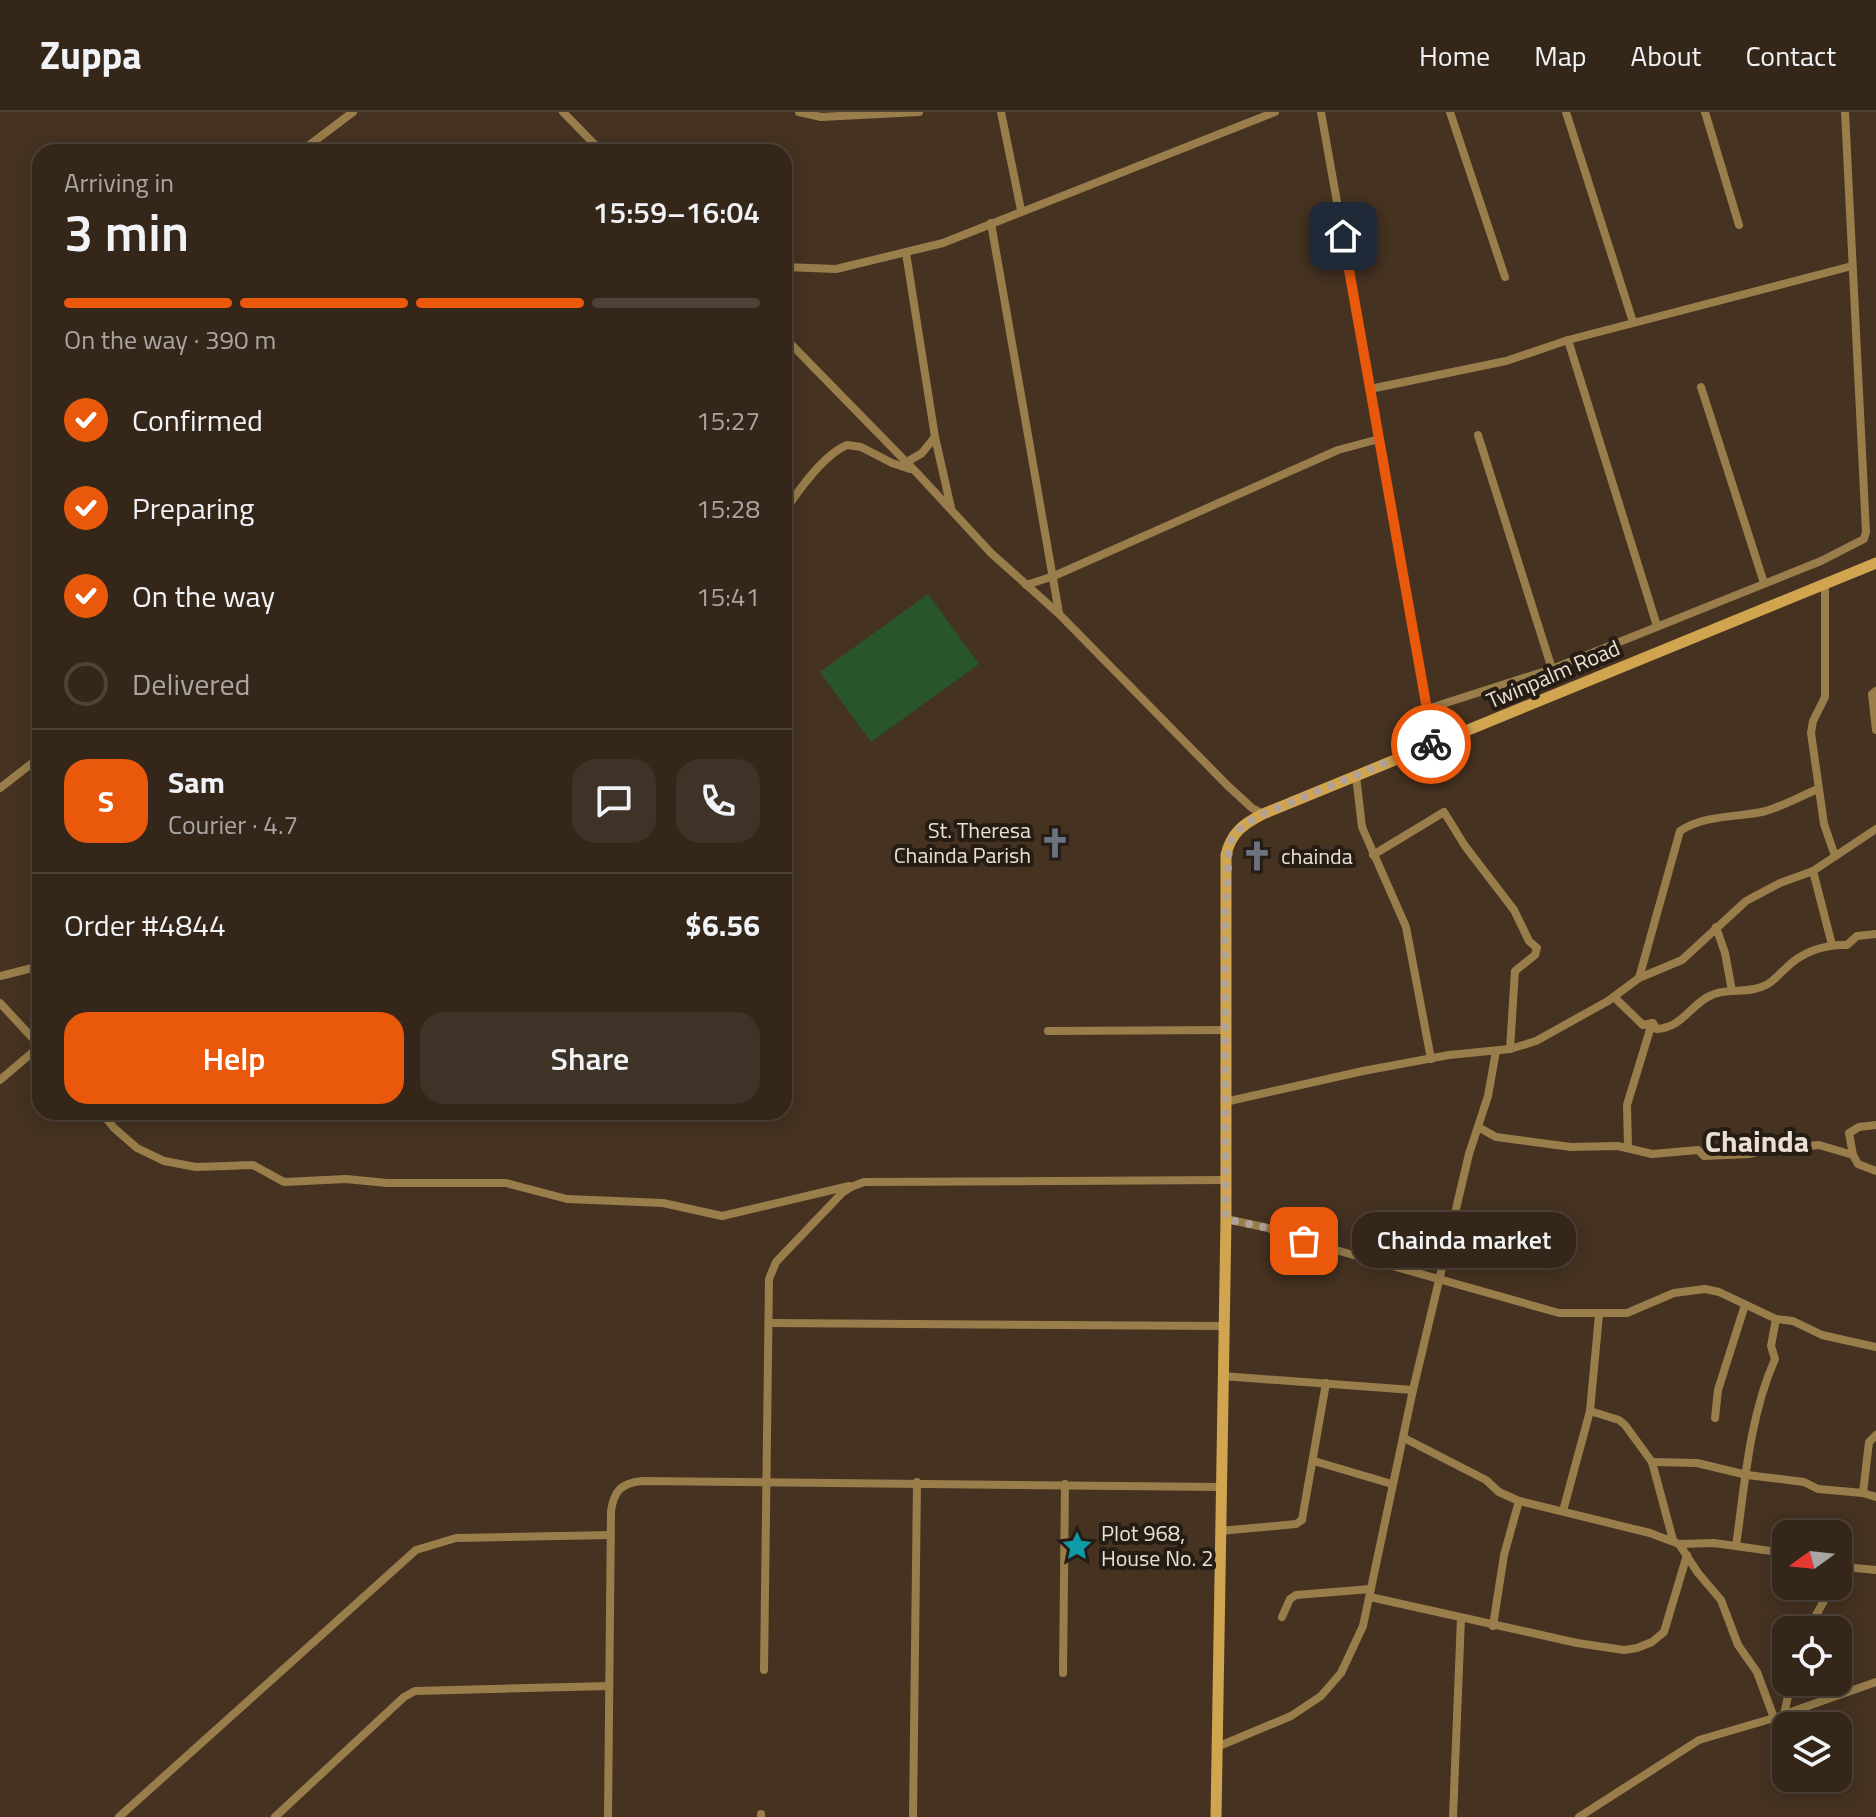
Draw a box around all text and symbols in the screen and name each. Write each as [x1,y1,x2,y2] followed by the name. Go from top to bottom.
[40,26,142,84] text: Zuppa
[1419,34,1490,77] text: Home
[1534,34,1587,77] text: Map
[1631,34,1701,77] text: About
[1745,34,1836,77] text: Contact
[64,163,174,202] text: Arriving in
[593,189,760,235] text: 15:59–16:04
[64,192,189,271] text: 3 min
[1309,202,1377,270] pin
[1321,214,1365,258] icon: home
[64,320,276,359] text: On the way · 390 m
[132,397,263,443] text: Confirmed
[64,398,108,442] icon: check
[696,401,760,440] text: 15:27
[132,485,254,531] text: Preparing
[64,486,108,530] icon: check
[696,489,760,528] text: 15:28
[132,573,275,619] text: On the way
[64,574,108,618] icon: check
[696,577,760,616] text: 15:41
[1481,631,1625,717] street label: Twinpalm Road
[132,661,250,707] text: Delivered
[1391,704,1471,784] courier
[1409,722,1453,766] icon: bike
[168,759,225,805] text: Sam
[572,759,656,843] button: chat
[676,759,760,843] button: phone
[98,778,114,824] text: S
[168,805,298,844] text: Courier · 4.7
[894,813,1031,872] place label: St. Theresa Chainda Parish
[1038,826,1072,860] church icon: St. Theresa Chainda Parish
[1240,839,1274,873] church icon: chainda
[1281,839,1353,873] place label: chainda
[64,902,226,948] text: Order #4844
[685,902,760,948] text: $6.56
[64,1012,404,1104] button: Help
[420,1012,760,1104] button: Share
[1705,1118,1809,1164] district label: Chainda
[1270,1207,1338,1275] pin
[1352,1213,1576,1269] callout: Chainda market
[1282,1219,1326,1263] icon: bag
[1377,1220,1551,1259] text: Chainda market
[1101,1516,1214,1575] place label: Plot 968, House No. 2
[1772,1520,1852,1600] north arrow
[1772,1520,1852,1792] map controls
[1060,1529,1094,1563] place icon: Plot 968, House No. 2
[1772,1616,1852,1696] button: locate
[1772,1712,1852,1792] button: layers

